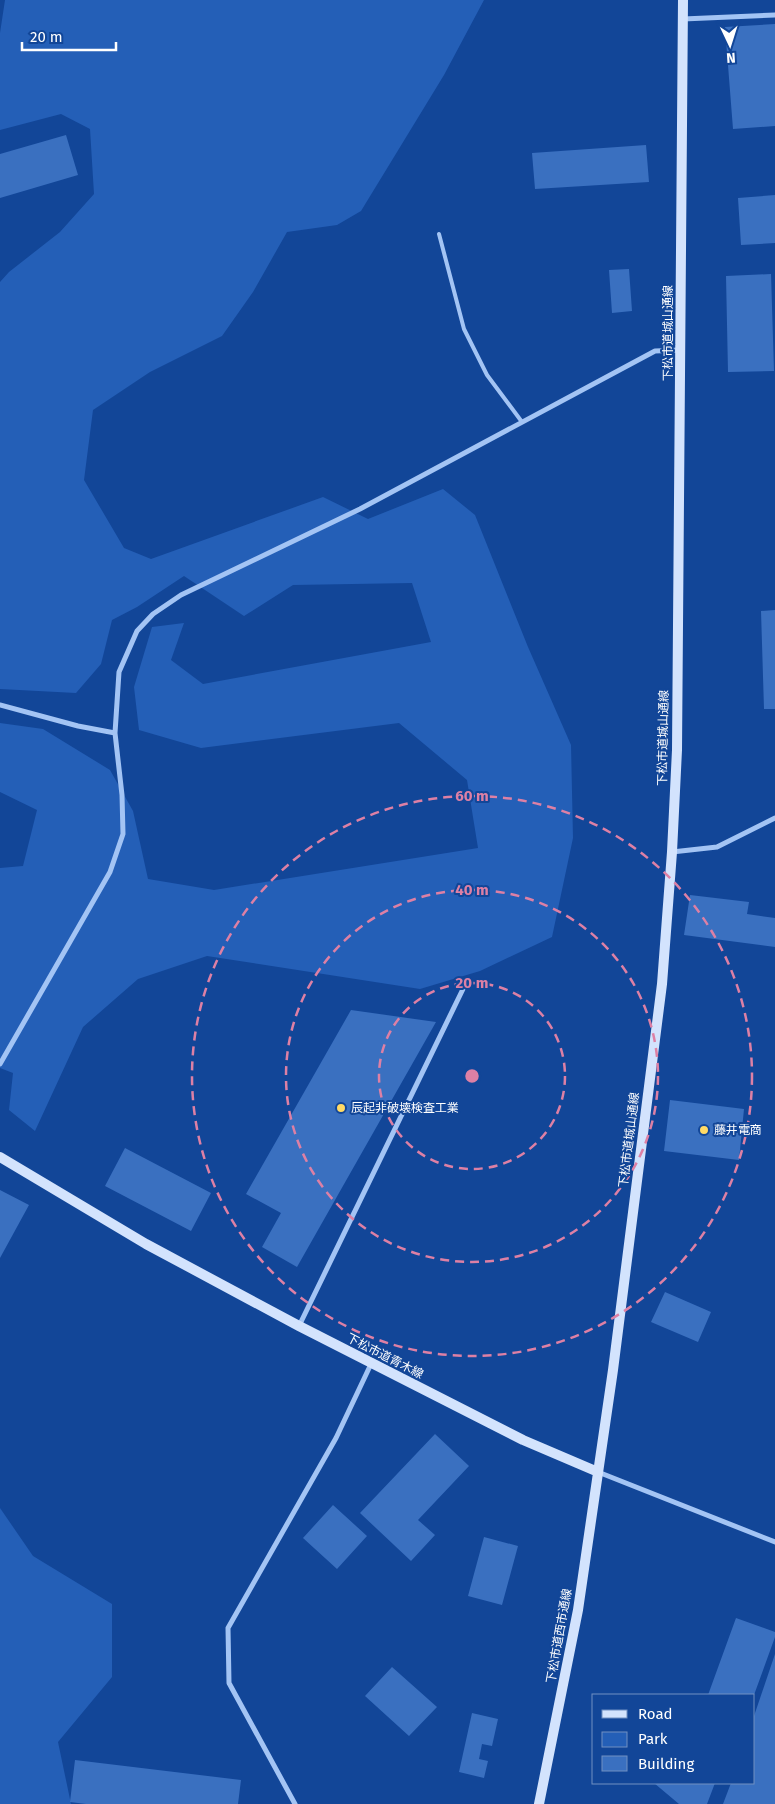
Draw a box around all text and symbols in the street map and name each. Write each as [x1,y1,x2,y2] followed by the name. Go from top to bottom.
[22,20,116,52] scale bar
[705,20,755,70] north arrow
[30,28,63,46] text: 20 m
[726,49,736,66] text: N
[661,285,675,381] street label: 下松市道城山通線
[655,690,671,786] street label: 下松市道城山通線
[455,787,489,805] text: 60 m
[455,881,489,899] text: 40 m
[456,974,488,992] text: 20 m
[463,1067,481,1085] centre of rings
[616,1091,642,1189] street label: 下松市道城山通線
[351,1101,459,1115] place label: 辰起非破壊検査工業
[335,1102,347,1114] marker: 辰起非破壊検査工業
[714,1123,762,1137] place label: 藤井電商
[698,1124,710,1136] marker: 藤井電商
[344,1331,426,1381] street label: 下松市道青木線
[544,1588,574,1684] street label: 下松市道西市通線
[592,1694,755,1784] legend
[638,1705,673,1723] text: Road
[638,1730,668,1748] text: Park
[638,1755,694,1773] text: Building

